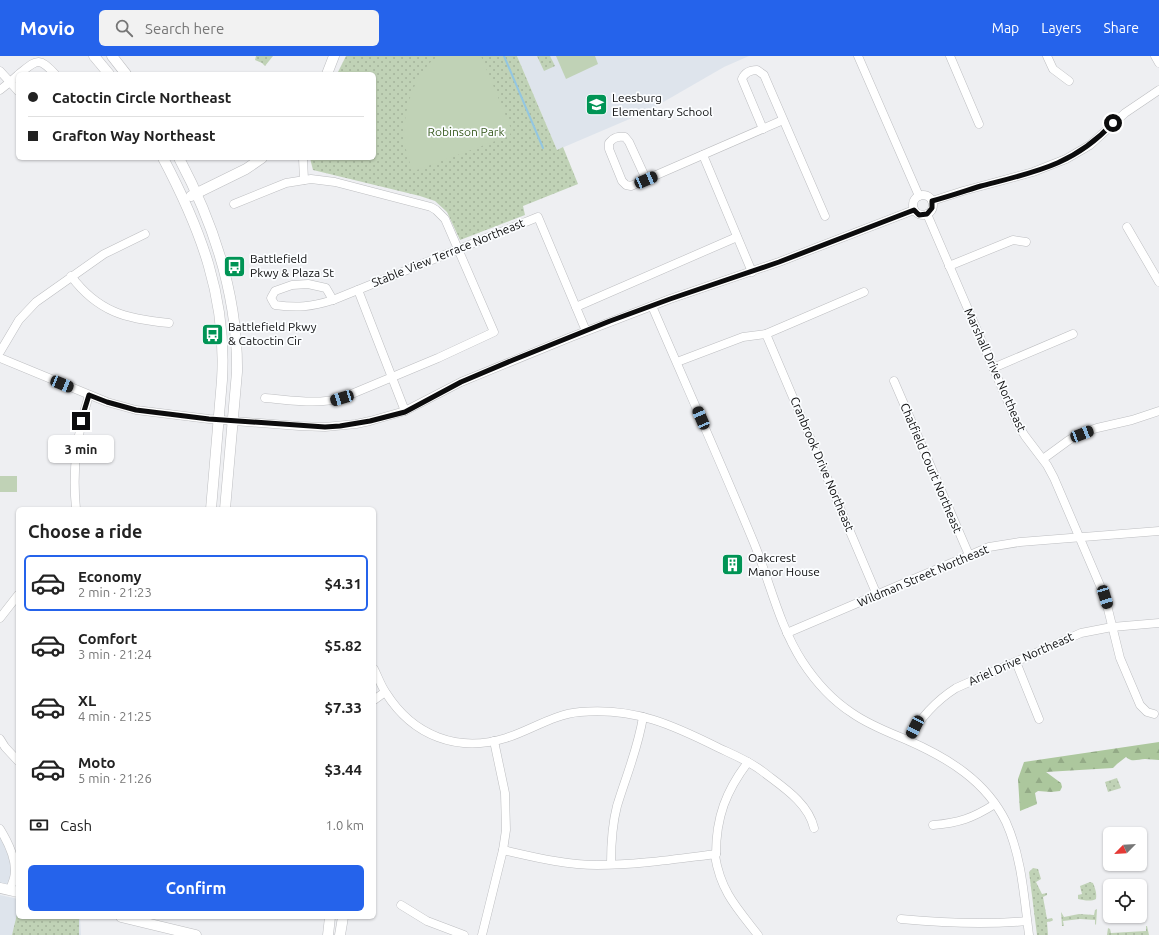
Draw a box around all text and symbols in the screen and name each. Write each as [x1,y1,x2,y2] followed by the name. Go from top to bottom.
[99,10,379,46] search box
[20,17,75,39] text: Movio
[113,17,135,39] icon: search
[145,20,224,37] text: Search here
[992,20,1019,36] text: Map
[1041,20,1081,36] text: Layers
[1103,20,1139,36] text: Share
[52,89,231,106] text: Catoctin Circle Northeast
[612,91,712,118] place label: Leesburg Elementary School
[584,92,610,118] school or university icon: Leesburg Elementary School
[1104,114,1122,132] route start
[428,125,504,138] park label: Robinson Park
[52,127,216,144] text: Grafton Way Northeast
[633,170,659,190] car
[370,216,526,289] street label: Stable View Terrace Northeast
[250,252,334,279] place label: Battlefield Pkwy & Plaza St
[221,253,247,279] bus stop icon: Battlefield Pkwy & Plaza St
[962,306,1029,434] street label: Marshall Drive Northeast
[228,320,317,347] place label: Battlefield Pkwy & Catoctin Cir
[200,321,226,347] bus stop icon: Battlefield Pkwy & Catoctin Cir
[49,374,75,394] car
[329,389,355,407] car
[788,395,857,533] street label: Cranbrook Drive Northeast
[898,401,965,535] street label: Chatfield Court Northeast
[691,405,711,431] car
[72,412,90,430] route end
[1069,424,1095,444] car
[48,435,114,463] callout: 3 min
[65,442,97,456] text: 3 min
[28,521,142,541] text: Choose a ride
[855,542,991,609] street label: Wildman Street Northeast
[748,551,820,578] place label: Oakcrest Manor House
[720,552,746,578] building icon: Oakcrest Manor House
[30,565,66,601] icon: car
[78,568,142,585] text: Economy
[324,575,362,592] text: $4.31
[1096,584,1114,610] car
[78,585,152,599] text: 2 min · 21:23
[30,627,66,663] icon: car
[966,629,1075,688] street label: Ariel Drive Northeast
[78,630,137,647] text: Comfort
[324,637,362,654] text: $5.82
[78,647,152,661] text: 3 min · 21:24
[30,689,66,725] icon: car
[78,692,96,709] text: XL
[324,699,362,716] text: $7.33
[78,709,152,723] text: 4 min · 21:25
[904,714,926,740] car
[30,751,66,787] icon: car
[78,754,116,771] text: Moto
[324,761,362,778] text: $3.44
[78,771,152,785] text: 5 min · 21:26
[28,814,50,836] icon: cash
[60,817,92,834] text: Cash
[325,818,364,832] text: 1.0 km
[1103,827,1147,871] north arrow
[1103,827,1147,923] map controls
[28,865,364,911] button: Confirm
[1103,879,1147,923] button: locate

